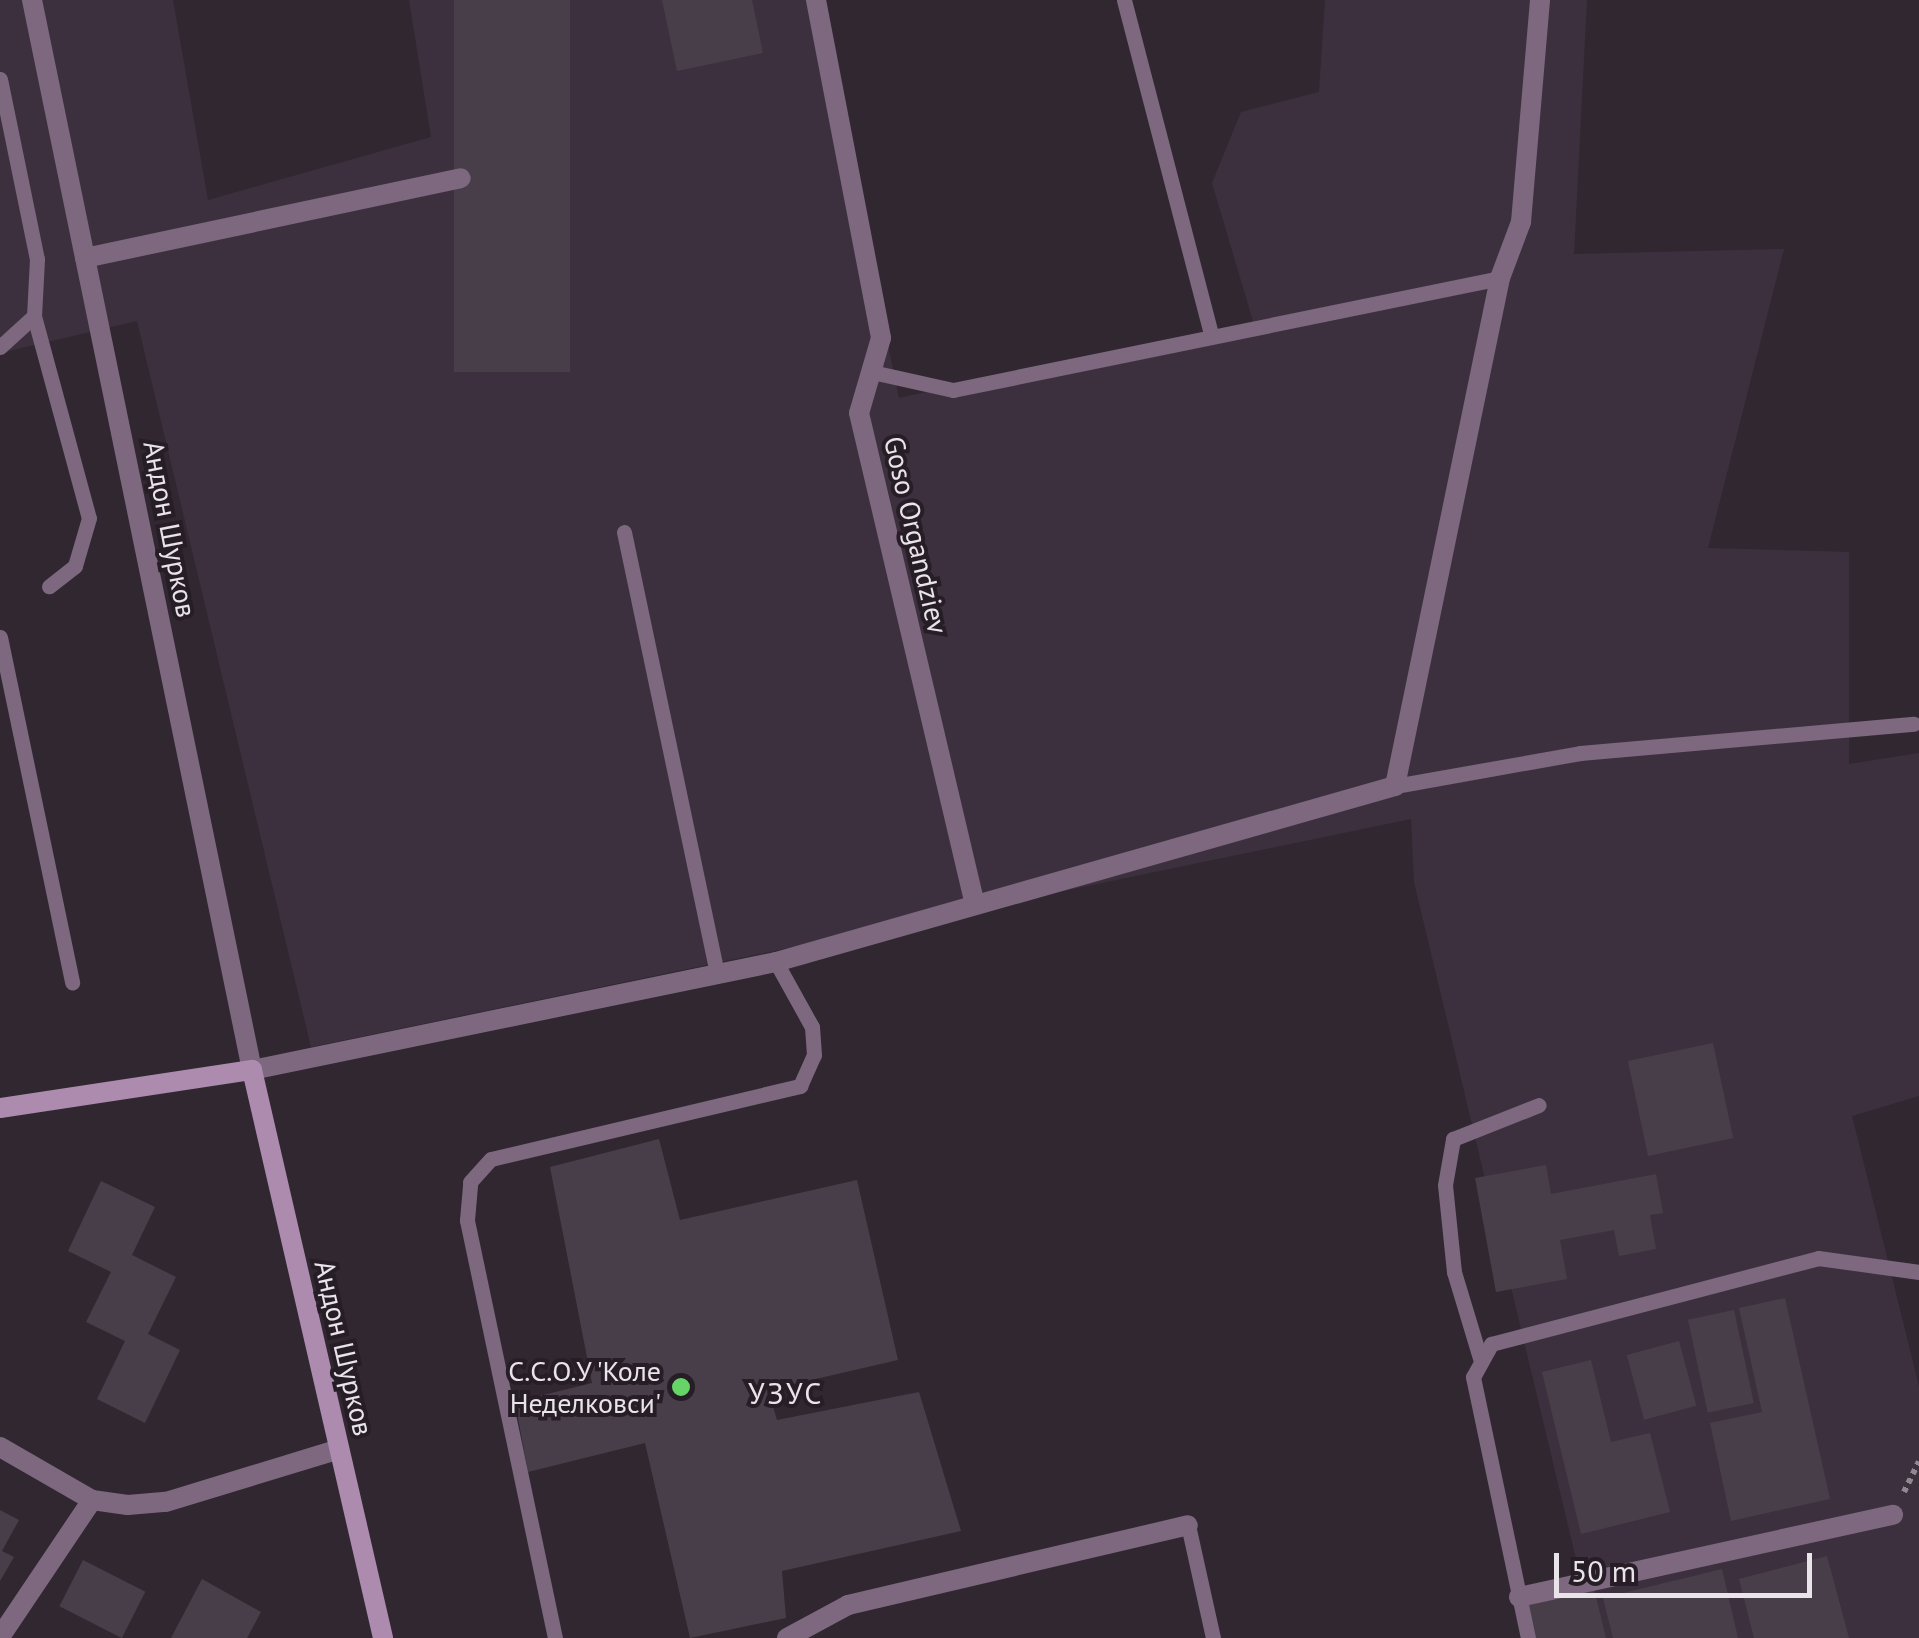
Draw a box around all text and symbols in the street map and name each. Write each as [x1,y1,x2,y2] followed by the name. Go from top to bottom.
[877,433,955,637] street label: Goso Organdziev
[136,438,204,620] street label: Андон Шурков
[307,1257,381,1439] street label: Андон Шурков
[506,1354,661,1420] place label: С.С.О.У 'Коле Неделковси'
[748,1375,824,1411] district label: УЗУС
[670,1376,692,1398] marker: С.С.О.У 'Коле Неделковси'
[1559,1533,1816,1595] scale bar
[1571,1551,1636,1590] text: 50 m

